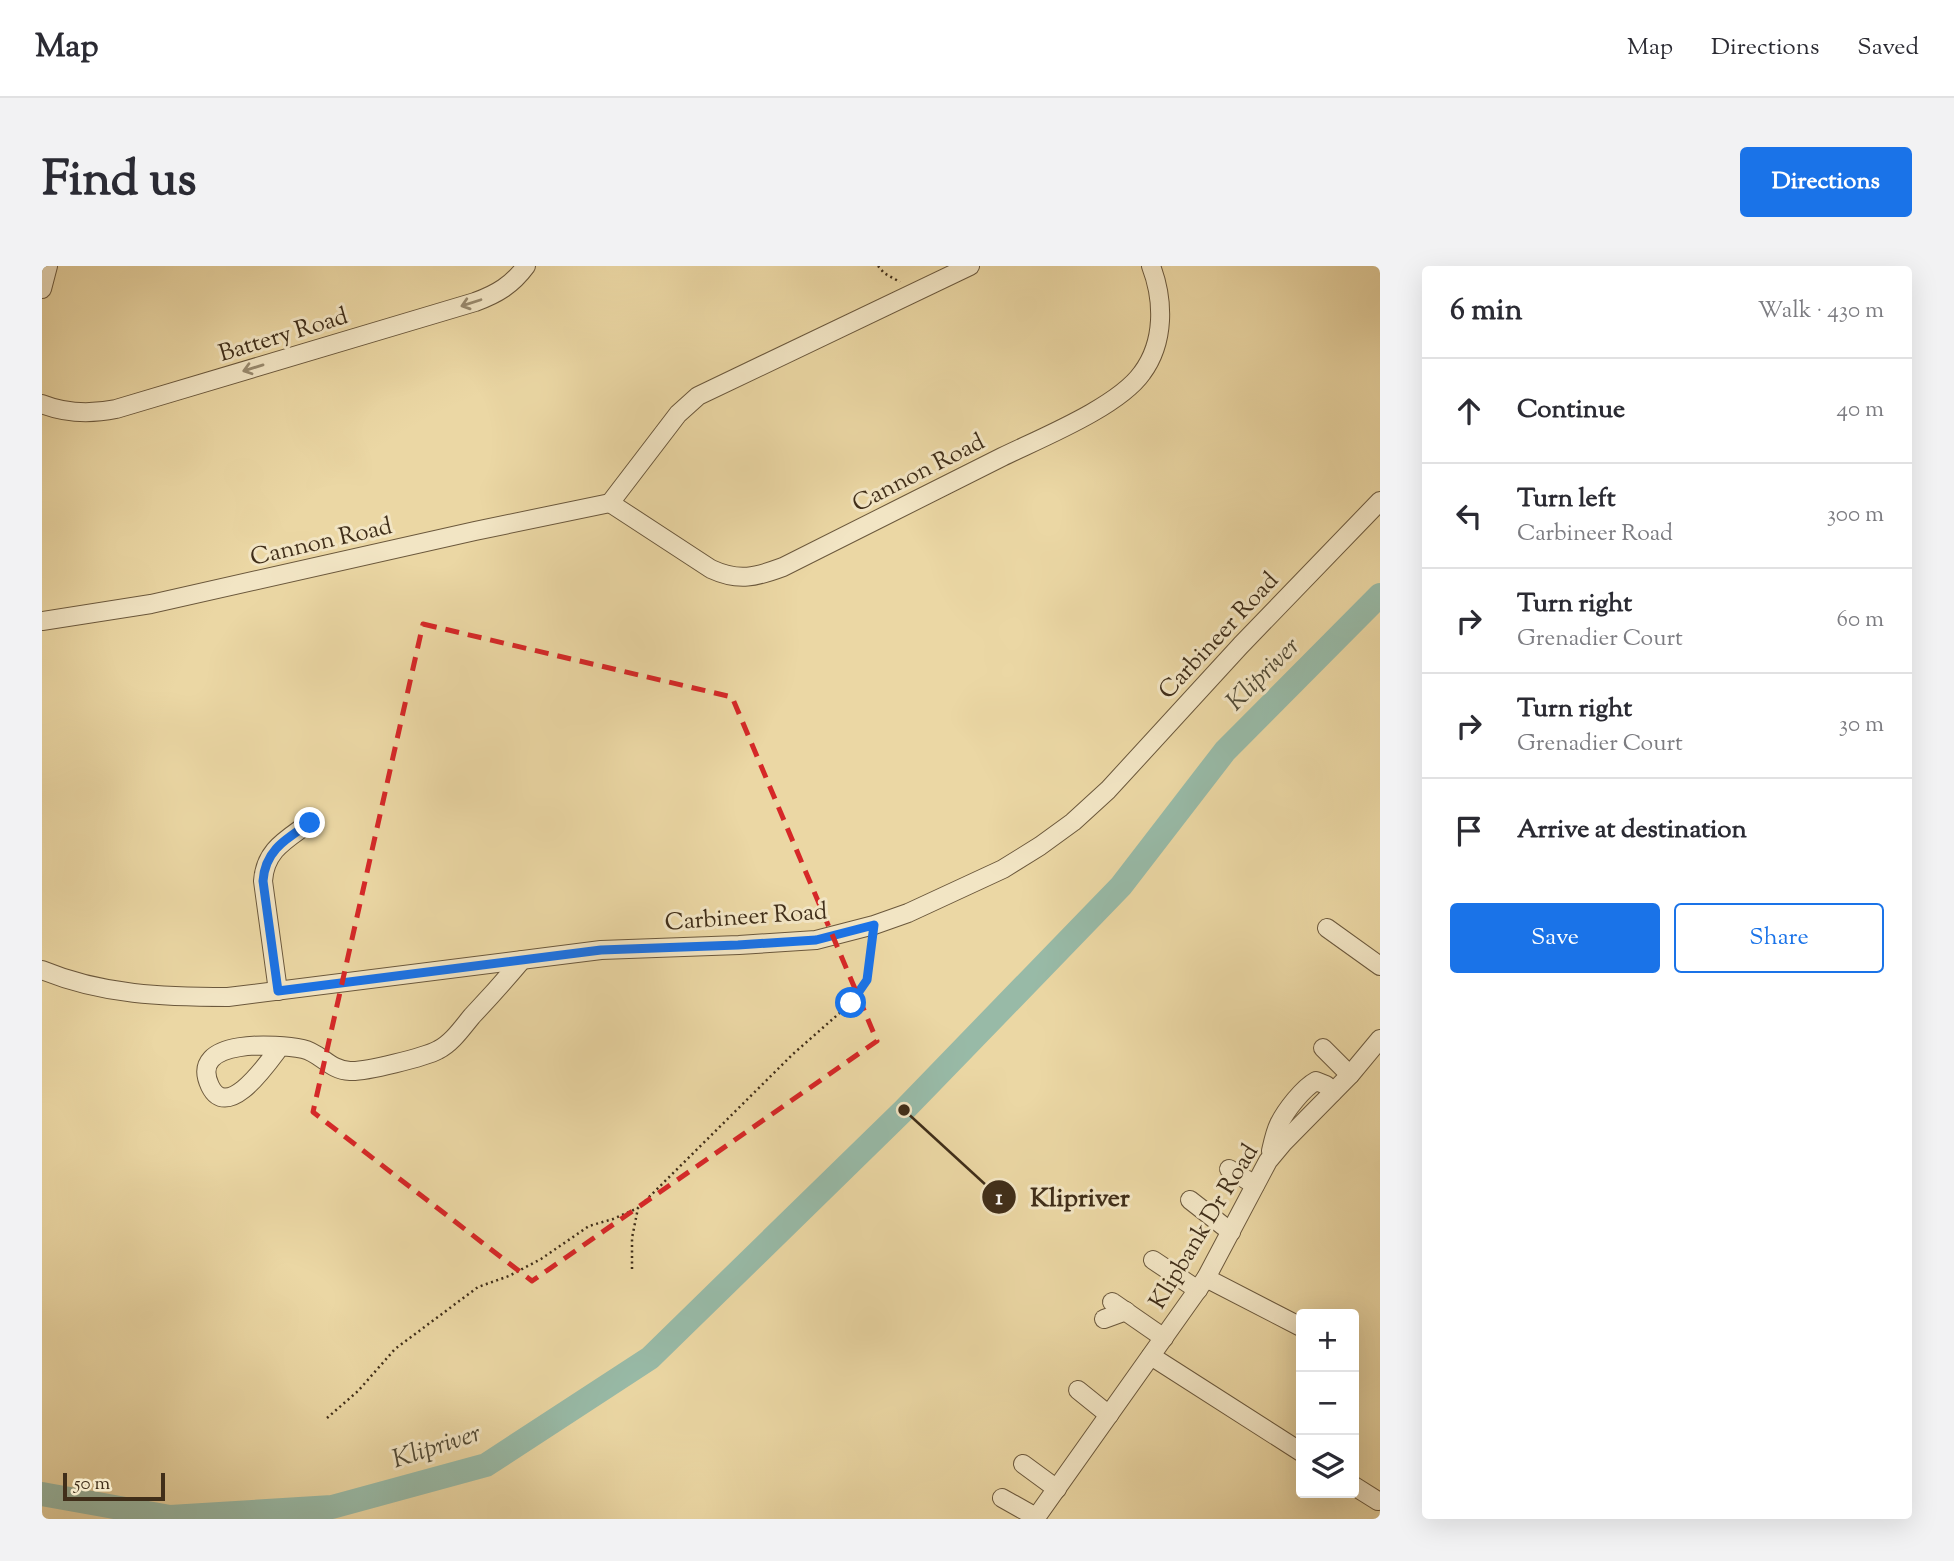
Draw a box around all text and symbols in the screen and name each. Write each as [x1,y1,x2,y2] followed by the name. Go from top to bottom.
[35,24,99,72] text: Map
[1627,31,1673,65] text: Map
[1711,31,1819,65] text: Directions
[1857,31,1919,65] text: Saved
[42,147,196,217] text: Find us
[1740,147,1912,217] button: Directions
[1450,290,1522,333] text: 6 min
[1758,295,1884,328] text: Walk · 430 m
[460,298,482,310] one-way arrow
[215,300,353,372] street label: Battery Road
[242,363,264,376] one-way arrow
[1450,392,1488,430] icon: ahead
[1517,392,1625,429] text: Continue
[1837,394,1884,427] text: 40 m
[847,426,991,522] street label: Cannon Road
[1517,481,1616,518] text: Turn left
[1450,497,1488,535] icon: left
[1827,499,1884,532] text: 300 m
[247,510,396,576] street label: Cannon Road
[1517,518,1673,551] text: Carbineer Road
[1152,565,1288,708] street label: Carbineer Road
[1517,586,1632,623] text: Turn right
[1450,602,1488,640] icon: right
[1836,604,1884,637] text: 60 m
[1517,623,1683,656] text: Grenadier Court
[1218,629,1309,720] water label: Klipriver
[1517,691,1632,728] text: Turn right
[1450,707,1488,745] icon: right
[1839,709,1884,742] text: 30 m
[1517,728,1683,761] text: Grenadier Court
[294,807,325,838] route end
[1450,812,1488,850] icon: arrive
[1517,812,1747,849] text: Arrive at destination
[664,895,829,941] street label: Carbineer Road
[1450,903,1660,973] button: Save
[1674,903,1884,973] button: Share
[835,987,866,1018] route start
[1142,1138,1268,1316] street label: Klipbank Dr Road
[981,1173,1144,1220] callout: Klipriver
[1030,1181,1130,1218] text: Klipriver
[995,1184,1003,1214] text: 1
[1296,1309,1359,1498] map controls
[1296,1309,1359,1372] button: +
[1296,1372,1359,1435] button: −
[388,1416,486,1479] water label: Klipriver
[1296,1435,1359,1498] button: layers
[63,1470,164,1502] scale bar
[74,1471,110,1498] text: 50 m

